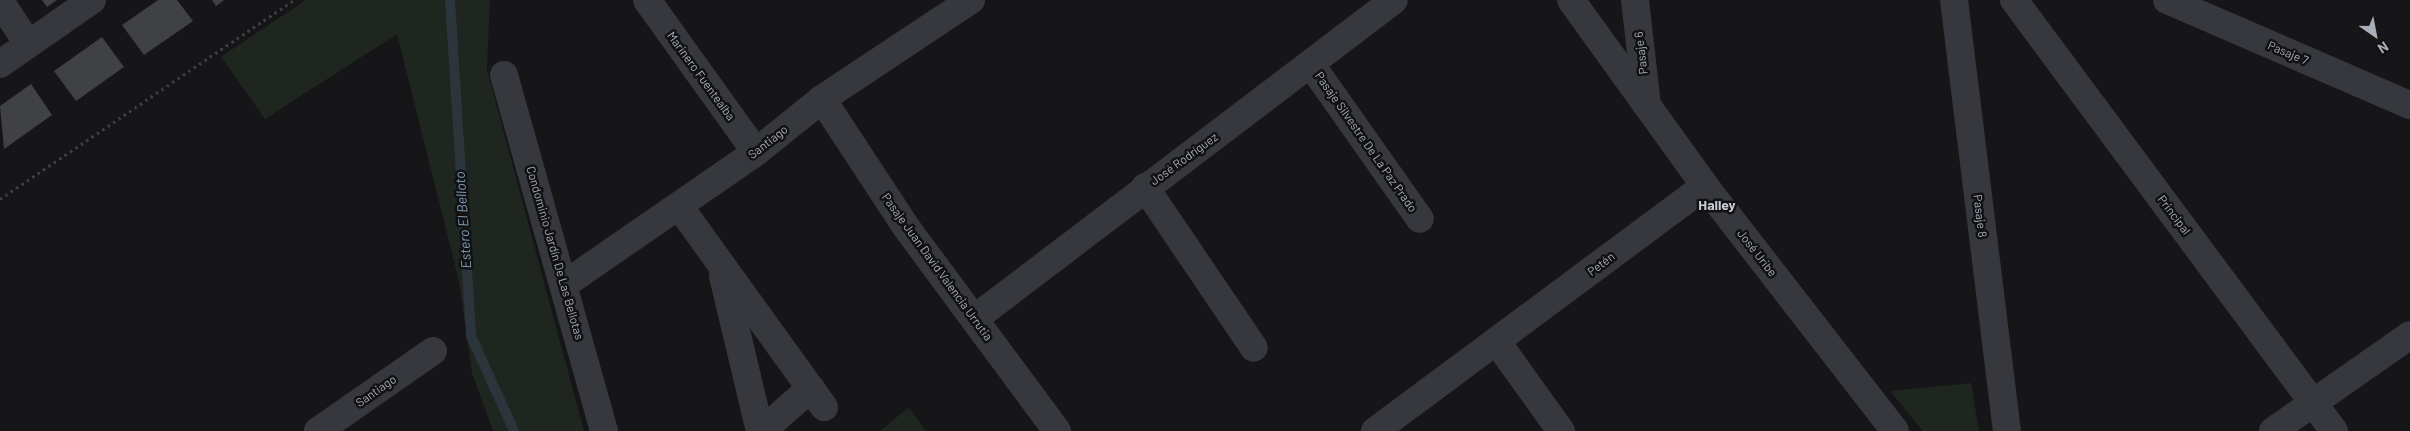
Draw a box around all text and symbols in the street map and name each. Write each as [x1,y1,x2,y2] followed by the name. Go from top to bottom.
[2350,10,2400,60] north arrow
[664,29,738,123] street label: Marinero Fuentealba
[1631,31,1651,75] street label: Pasaje 6
[2266,38,2310,68] street label: Pasaje 7
[2375,38,2392,58] text: N
[1312,69,1420,215] street label: Pasaje Silvestre De La Paz Prado
[745,122,791,162] street label: Santiago
[1147,130,1221,188] street label: José Rodríguez
[523,165,587,341] street label: Condominio Jardín De Las Bellotas
[451,171,475,269] water label: Estero El Belloto
[879,190,995,344] street label: Pasaje Juan David Valencia Urrutia
[2154,192,2194,238] street label: Principal
[1970,194,1990,238] street label: Pasaje 8
[1698,197,1736,213] district label: Halley
[1734,226,1780,280] street label: José Uribe
[1585,249,1617,279] street label: Petén
[353,372,399,410] street label: Santiago

